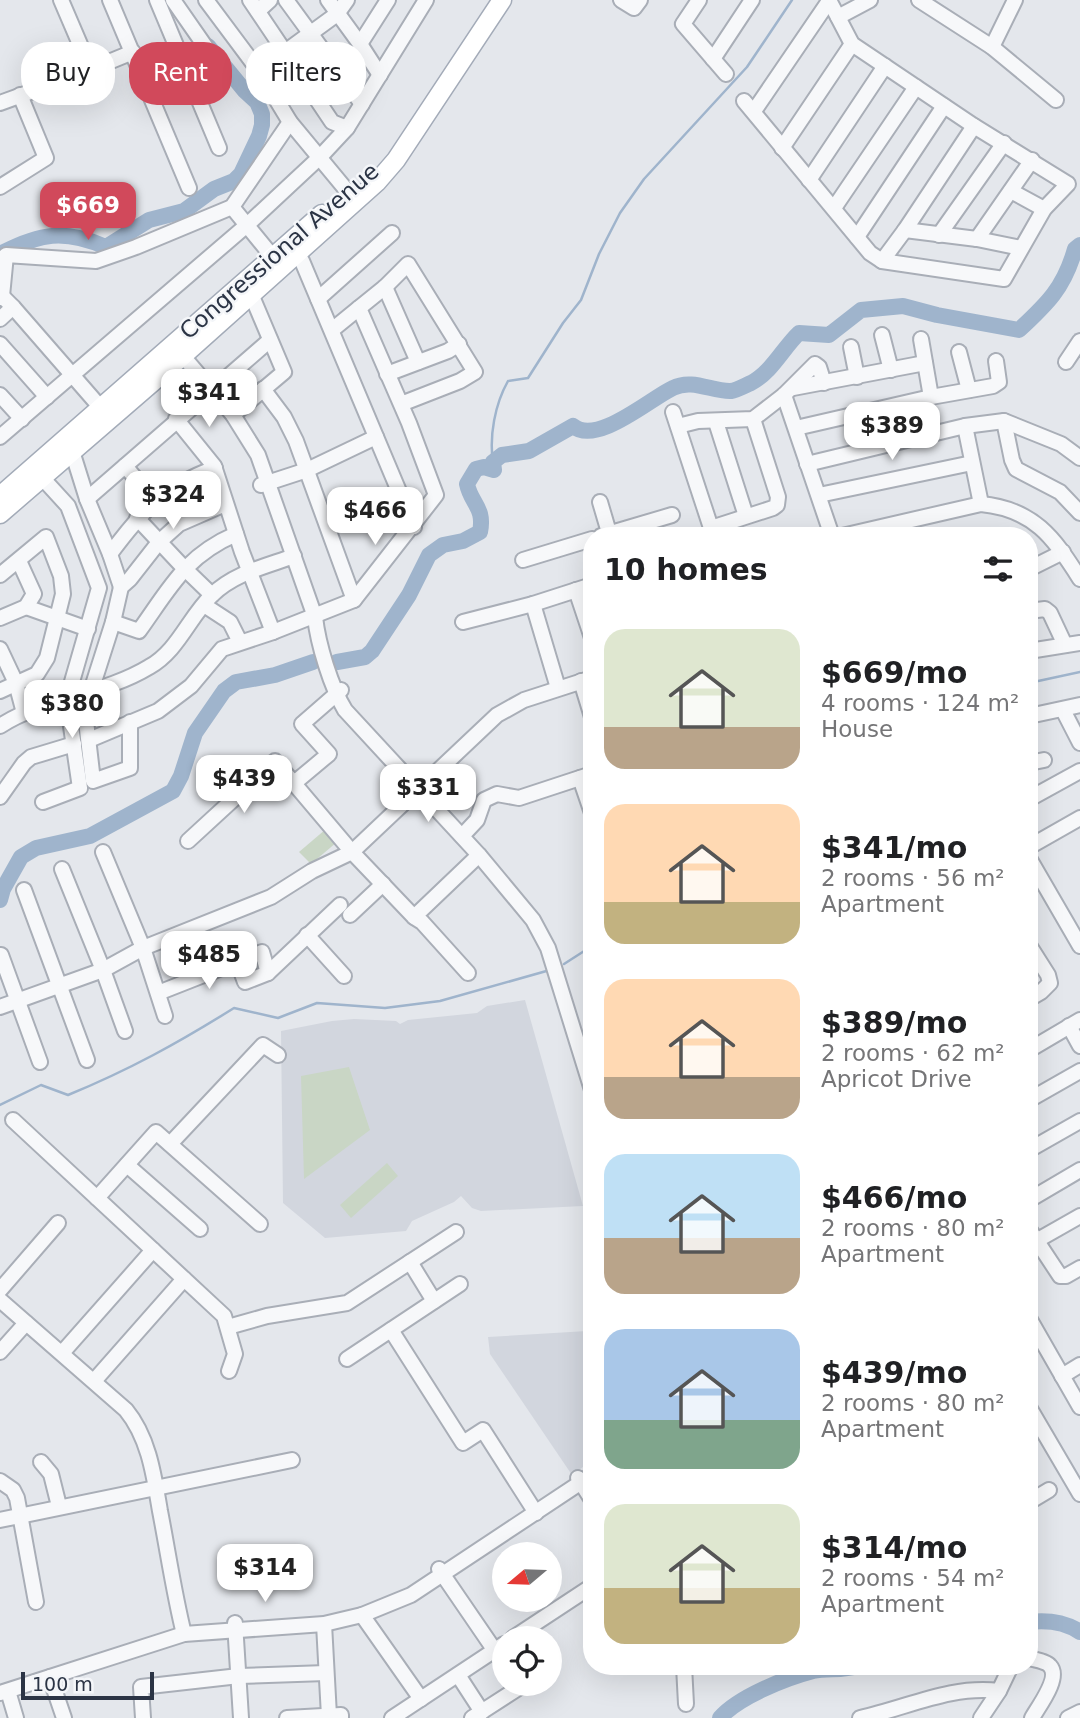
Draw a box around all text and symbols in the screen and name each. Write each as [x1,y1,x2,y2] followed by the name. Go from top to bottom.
[21,42,115,105] chip: Buy
[129,42,232,105] chip: Rent
[246,42,366,105] chip: Filters
[174,158,384,344] street label: Congressional Avenue
[47,182,129,242] pin: $669
[56,192,120,218] text: $669
[168,370,250,429] pin: $341
[177,379,241,405] text: $341
[851,402,933,462] pin: $389
[860,412,924,438] text: $389
[132,472,214,531] pin: $324
[141,481,205,507] text: $324
[334,488,416,547] pin: $466
[343,497,407,523] text: $466
[979,550,1017,588] icon: filters
[604,552,768,587] text: 10 homes
[821,655,967,690] text: $669/mo
[660,657,744,741] icon: home
[31,680,113,740] pin: $380
[40,690,104,716] text: $380
[821,690,1019,716] text: 4 rooms · 124 m²
[821,716,893,742] text: House
[203,756,285,815] pin: $439
[387,764,469,824] pin: $331
[212,765,276,791] text: $439
[396,774,460,800] text: $331
[821,830,967,865] text: $341/mo
[660,832,744,916] icon: home
[821,865,1005,891] text: 2 rooms · 56 m²
[821,891,944,917] text: Apartment
[168,932,250,991] pin: $485
[177,941,241,967] text: $485
[821,1005,967,1040] text: $389/mo
[660,1007,744,1091] icon: home
[821,1040,1005,1066] text: 2 rooms · 62 m²
[821,1066,972,1092] text: Apricot Drive
[821,1180,967,1215] text: $466/mo
[660,1182,744,1266] icon: home
[821,1215,1005,1241] text: 2 rooms · 80 m²
[821,1241,944,1267] text: Apartment
[821,1355,967,1390] text: $439/mo
[660,1357,744,1441] icon: home
[821,1390,1005,1416] text: 2 rooms · 80 m²
[821,1416,944,1442] text: Apartment
[821,1530,967,1565] text: $314/mo
[660,1532,744,1616] icon: home
[492,1542,562,1612] north arrow
[492,1542,562,1696] map controls
[224,1544,306,1604] pin: $314
[233,1554,297,1580] text: $314
[821,1565,1005,1591] text: 2 rooms · 54 m²
[821,1591,944,1617] text: Apartment
[492,1626,562,1696] button: locate
[21,1669,154,1701] scale bar
[32,1673,93,1695] text: 100 m

